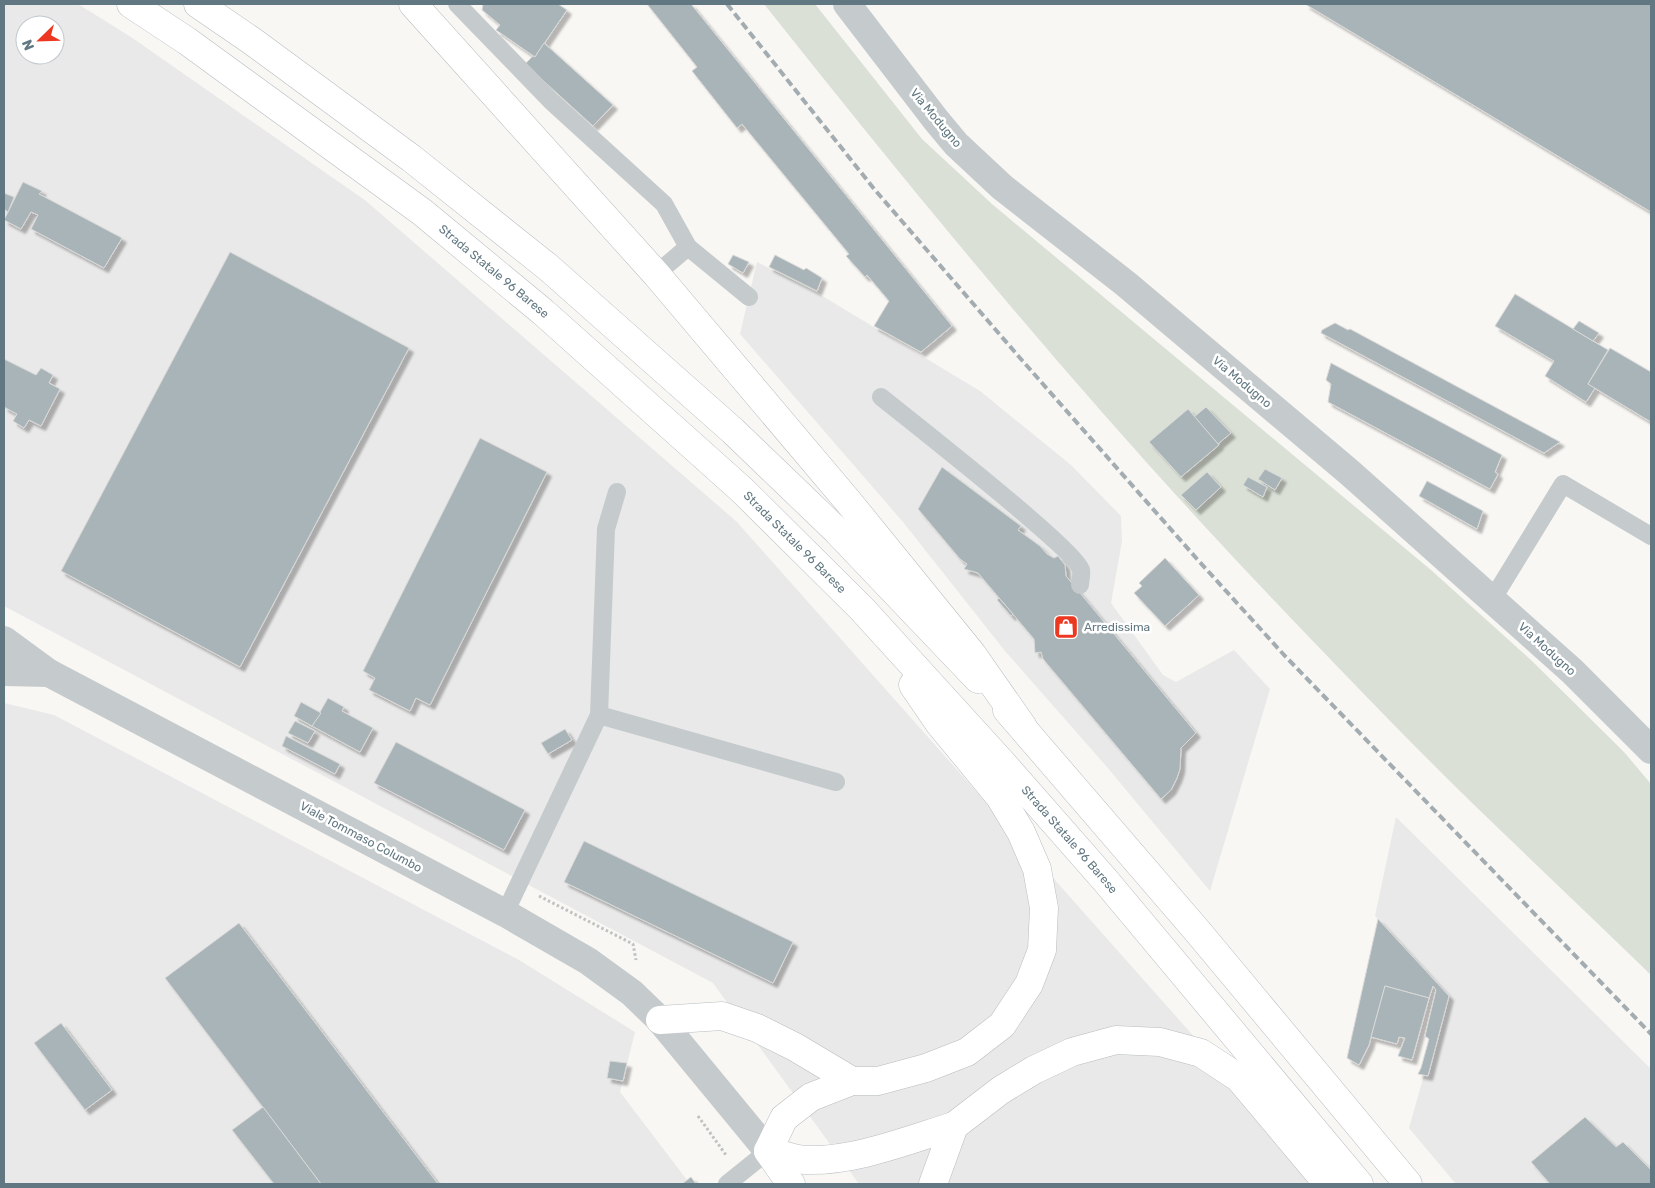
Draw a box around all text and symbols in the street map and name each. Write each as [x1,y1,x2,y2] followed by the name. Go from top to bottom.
[15,15,65,65] north arrow
[19,37,38,53] text: N
[907,86,965,150] street label: Via Modugno
[436,222,552,321] street label: Strada Statale 96 Barese
[1210,353,1274,411] street label: Via Modugno
[741,489,849,596] street label: Strada Statale 96 Barese
[1053,614,1079,640] shop icon: Arredissima
[1084,620,1150,634] place label: Arredissima
[1515,620,1579,678] street label: Via Modugno
[1019,783,1121,897] street label: Strada Statale 96 Barese
[298,799,424,875] street label: Viale Tommaso Columbo

